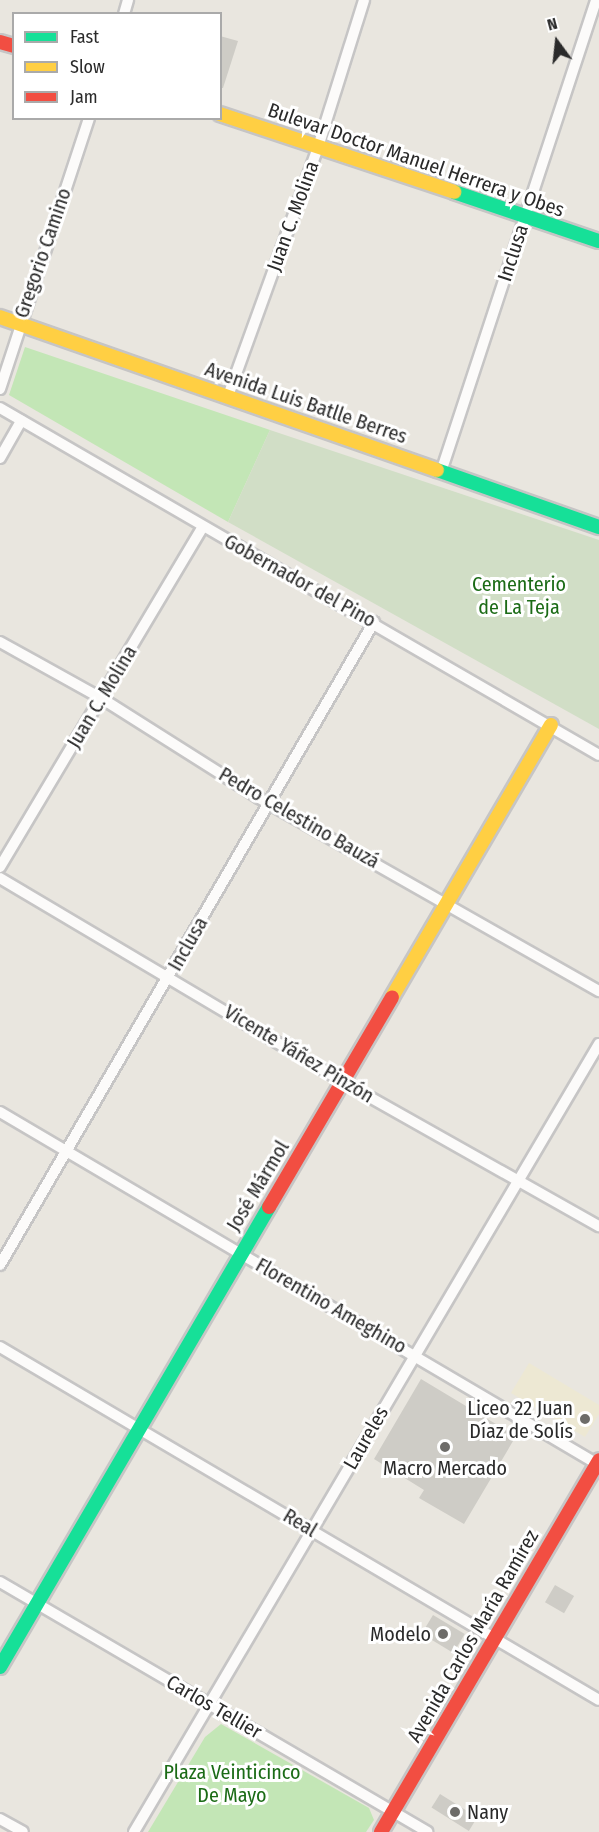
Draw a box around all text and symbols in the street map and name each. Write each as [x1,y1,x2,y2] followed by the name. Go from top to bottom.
[12,12,222,120] legend
[527,12,587,72] north arrow
[545,14,559,35] text: N
[70,26,99,48] text: Fast
[70,56,105,78] text: Slow
[70,86,98,108] text: Jam
[265,98,567,222] street label: Bulevar Doctor Manuel Herrera y Obes
[262,158,324,274] street label: Juan C. Molina
[10,185,76,321] street label: Gregorio Camino
[493,222,533,284] street label: Inclusa
[202,357,410,449] street label: Avenida Luis Batlle Berres
[220,529,380,633] street label: Gobernador del Pino
[472,572,566,619] park label: Cementerio de La Teja
[62,641,142,753] street label: Juan C. Molina
[214,762,384,874] street label: Pedro Celestino Bauzá
[163,913,213,975] street label: Inclusa
[220,1000,378,1108] street label: Vicente Yáñez Pinzón
[222,1136,294,1236] street label: José Mármol
[251,1253,411,1359] street label: Florentino Ameghino
[467,1396,573,1443] place label: Liceo 22 Juan Díaz de Solís
[338,1402,394,1474] street label: Laureles
[578,1412,592,1426] marker: Liceo 22 Juan Díaz de Solís
[438,1440,452,1454] marker: Macro Mercado
[383,1456,507,1480] place label: Macro Mercado
[279,1504,321,1542] street label: Real
[402,1526,544,1746] street label: Avenida Carlos María Ramírez
[370,1622,431,1646] place label: Modelo
[436,1627,450,1641] marker: Modelo
[162,1670,266,1744] street label: Carlos Tellier
[164,1761,300,1808] park label: Plaza Veinticinco De Mayo
[467,1800,508,1824] place label: Nany
[448,1805,462,1819] marker: Nany

